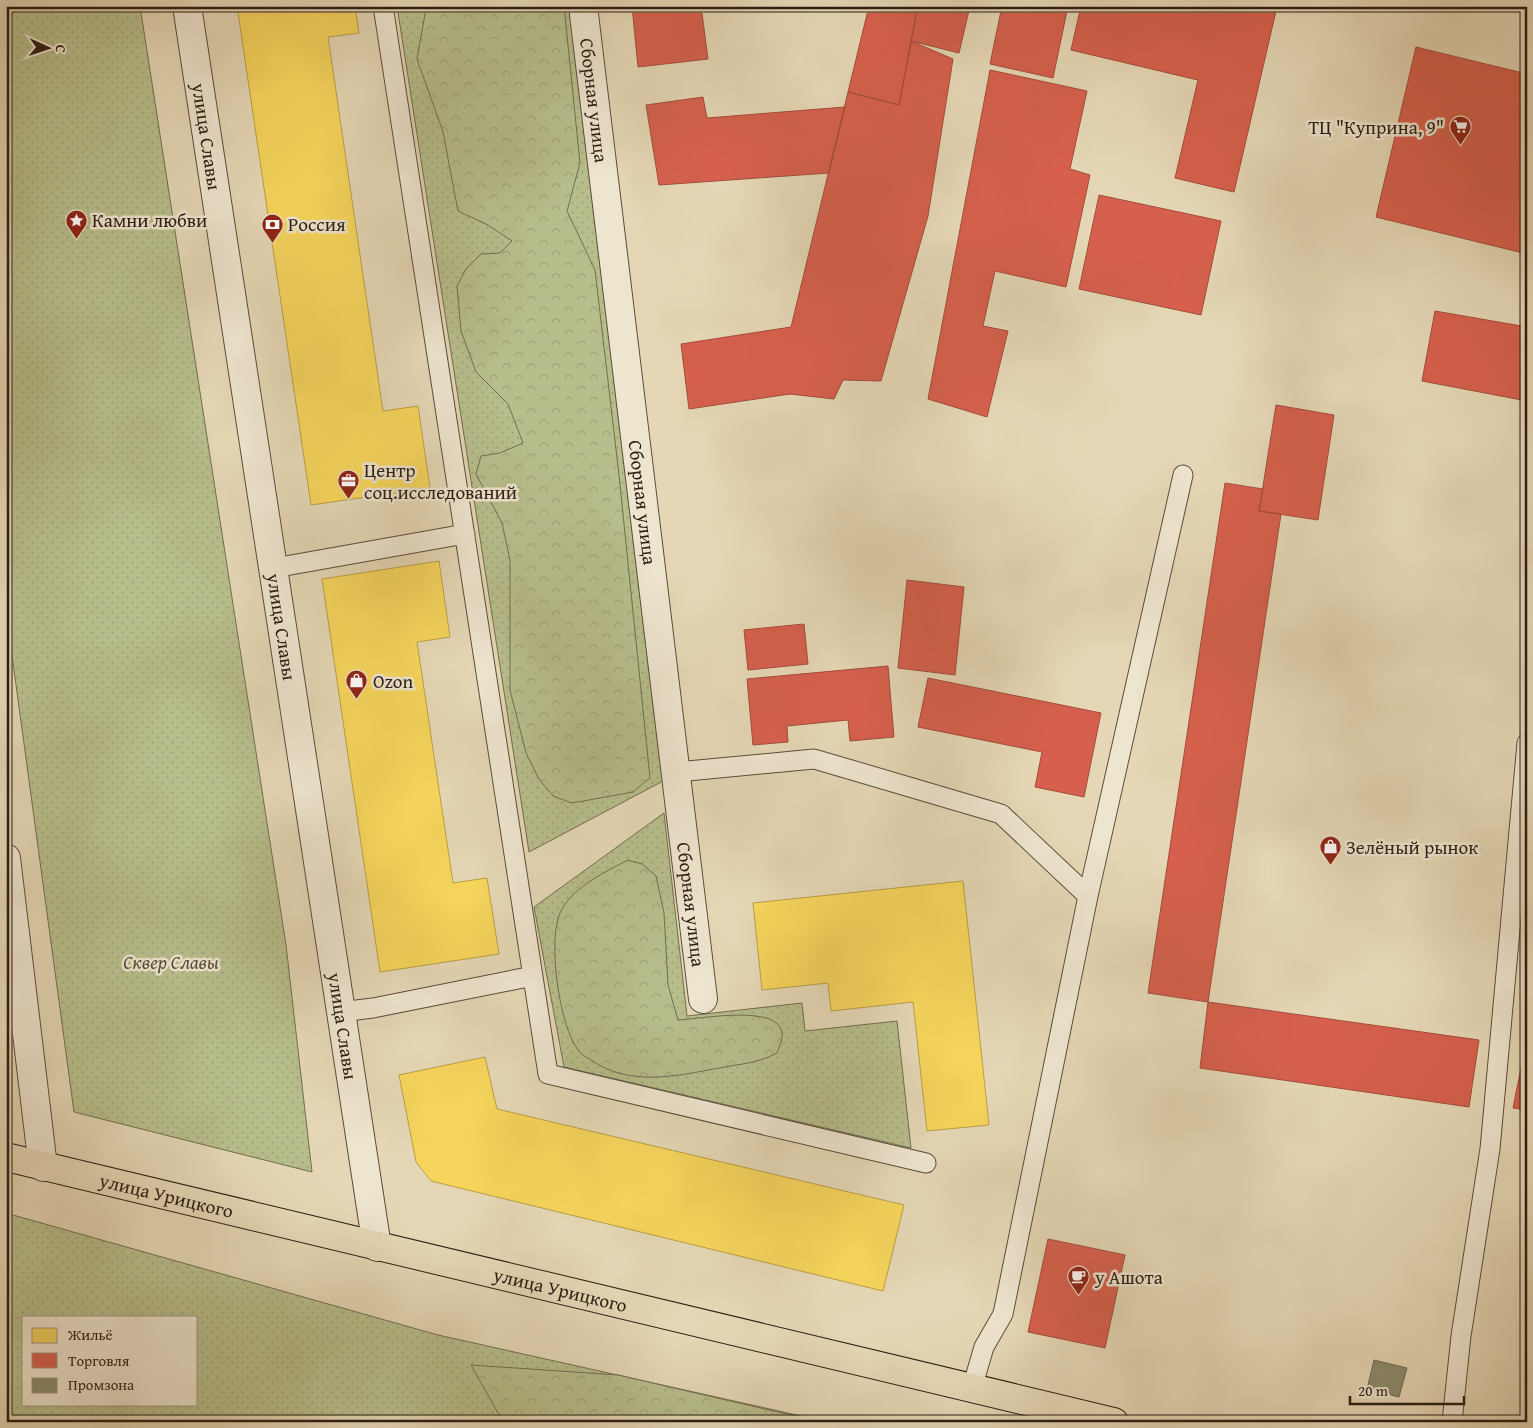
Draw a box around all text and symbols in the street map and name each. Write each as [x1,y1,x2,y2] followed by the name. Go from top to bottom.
[22,22,72,72] north arrow
[573,36,616,164] street label: Сборная улица
[51,44,71,53] text: С
[185,80,229,192] street label: улица Славы
[1309,113,1444,141] place label: ТЦ "Куприна, 9"
[1448,115,1472,146] supermarket icon: ТЦ "Куприна, 9"
[92,206,207,234] place label: Камни любви
[64,208,88,239] place icon: Камни любви
[288,210,346,238] place label: Россия
[260,212,284,243] bank icon: Россия
[622,439,664,566] street label: Сборная улица
[364,456,517,506] place label: Центр соц.исследований
[336,469,360,500] office icon: Центр соц.исследований
[260,570,304,682] street label: улица Славы
[373,667,414,695] place label: Ozon
[345,669,369,700] shop icon: Ozon
[1346,833,1478,861] place label: Зелёный рынок
[1318,835,1342,866] shop icon: Зелёный рынок
[670,841,713,968] street label: Сборная улица
[123,948,219,976] park label: Сквер Славы
[321,970,365,1082] street label: улица Славы
[96,1166,236,1225] street label: улица Урицкого
[490,1260,630,1319] street label: улица Урицкого
[1094,1263,1163,1291] place label: у Ашота
[1067,1265,1091,1296] cafe icon: у Ашота
[22,1316,198,1406] legend
[67,1324,113,1345] text: Жильё
[68,1350,130,1371] text: Торговля
[1350,1373,1464,1405] scale bar
[68,1374,135,1395] text: Промзона
[1358,1380,1389,1401] text: 20 m

